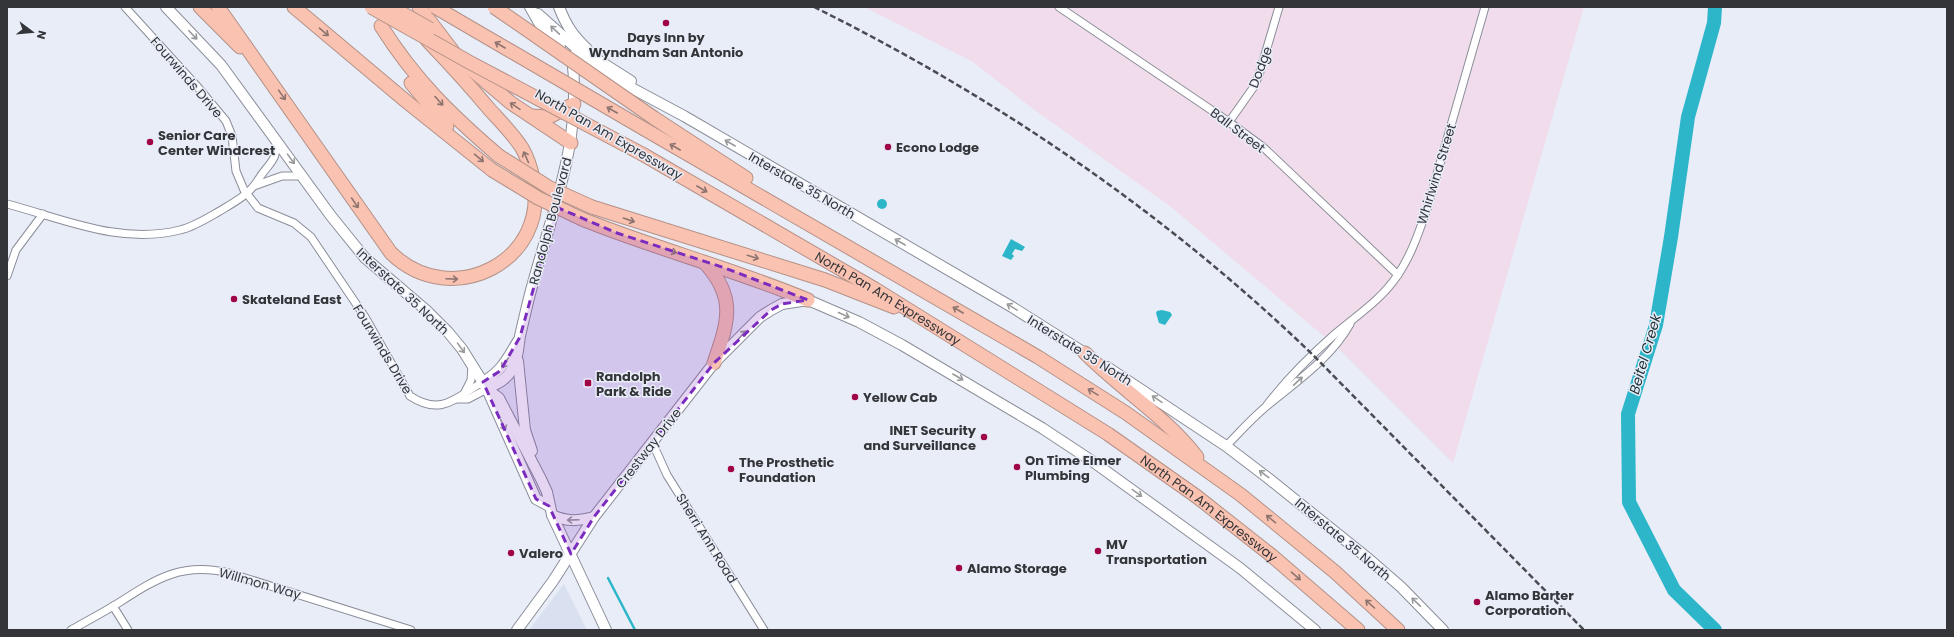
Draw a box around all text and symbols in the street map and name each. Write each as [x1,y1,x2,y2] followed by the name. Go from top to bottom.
[12,12,52,52] north arrow
[661,18,671,28] marker: Days Inn by Wyndham San Antonio
[550,26,560,35] one-way arrow
[319,28,330,37] one-way arrow
[589,28,743,62] place label: Days Inn by Wyndham San Antonio
[33,29,50,41] text: N
[188,30,198,40] one-way arrow
[146,33,227,122] street label: Fourwinds Drive
[494,40,506,48] one-way arrow
[1244,44,1277,91] street label: Dodge
[531,84,687,185] street label: North Pan Am Expressway
[277,90,286,101] one-way arrow
[434,96,443,107] one-way arrow
[510,102,521,110] one-way arrow
[1206,103,1269,158] street label: Ball Street
[606,106,618,114] one-way arrow
[1412,121,1461,227] street label: Whirlwind Street
[158,126,275,160] place label: Senior Care Center Windcrest
[145,137,155,147] marker: Senior Care Center Windcrest
[896,138,979,157] place label: Econo Lodge
[724,139,736,147] one-way arrow
[669,142,681,150] one-way arrow
[883,142,893,152] marker: Econo Lodge
[745,147,859,224] street label: Interstate 35 North
[522,151,529,163] one-way arrow
[473,153,484,162] one-way arrow
[287,154,295,165] one-way arrow
[524,155,577,287] street label: Randolph Boulevard
[696,185,708,193] one-way arrow
[351,197,359,208] one-way arrow
[622,216,634,224] one-way arrow
[894,237,906,245] one-way arrow
[352,243,453,339] street label: Interstate 35 North
[811,247,965,351] street label: North Pan Am Expressway
[664,248,677,255] one-way arrow
[746,254,759,261] one-way arrow
[445,275,458,283] one-way arrow
[242,290,342,309] place label: Skateland East
[229,294,239,304] marker: Skateland East
[348,301,417,398] street label: Fourwinds Drive
[1006,303,1018,311] one-way arrow
[952,306,964,314] one-way arrow
[1024,310,1136,390] street label: Interstate 35 North
[1624,311,1666,397] water label: Beitel Creek
[837,312,849,319] one-way arrow
[737,330,746,341] one-way arrow
[457,342,465,353] one-way arrow
[501,357,509,369] one-way arrow
[596,367,672,401] place label: Randolph Park & Ride
[952,374,964,382] one-way arrow
[1293,376,1303,386] one-way arrow
[583,378,593,388] marker: Randolph Park & Ride
[863,388,937,407] place label: Yellow Cab
[1088,388,1099,396] one-way arrow
[850,392,860,402] marker: Yellow Cab
[1152,395,1163,403] one-way arrow
[611,404,686,492] street label: Crestway Drive
[500,419,507,431] one-way arrow
[863,421,977,455] place label: INET Security and Surveillance
[979,432,989,442] marker: INET Security and Surveillance
[1025,451,1121,485] place label: On Time Elmer Plumbing
[1136,451,1282,567] street label: North Pan Am Expressway
[739,453,835,487] place label: The Prosthetic Foundation
[1012,462,1022,472] marker: On Time Elmer Plumbing
[726,464,736,474] marker: The Prosthetic Foundation
[1258,470,1269,478] one-way arrow
[1132,489,1143,497] one-way arrow
[671,490,742,587] street label: Sherri Ann Road
[1290,493,1395,585] street label: Interstate 35 North
[1265,515,1276,524] one-way arrow
[567,516,580,524] one-way arrow
[1106,535,1207,569] place label: MV Transportation
[519,544,563,563] place label: Valero
[1093,546,1103,556] marker: MV Transportation
[506,548,516,558] marker: Valero
[967,559,1067,578] place label: Alamo Storage
[217,563,304,604] street label: Willmon Way
[954,563,964,573] marker: Alamo Storage
[1290,571,1301,580] one-way arrow
[1485,586,1574,620] place label: Alamo Barter Corporation
[1411,597,1421,607] one-way arrow
[1472,597,1482,607] marker: Alamo Barter Corporation
[1364,599,1375,608] one-way arrow

